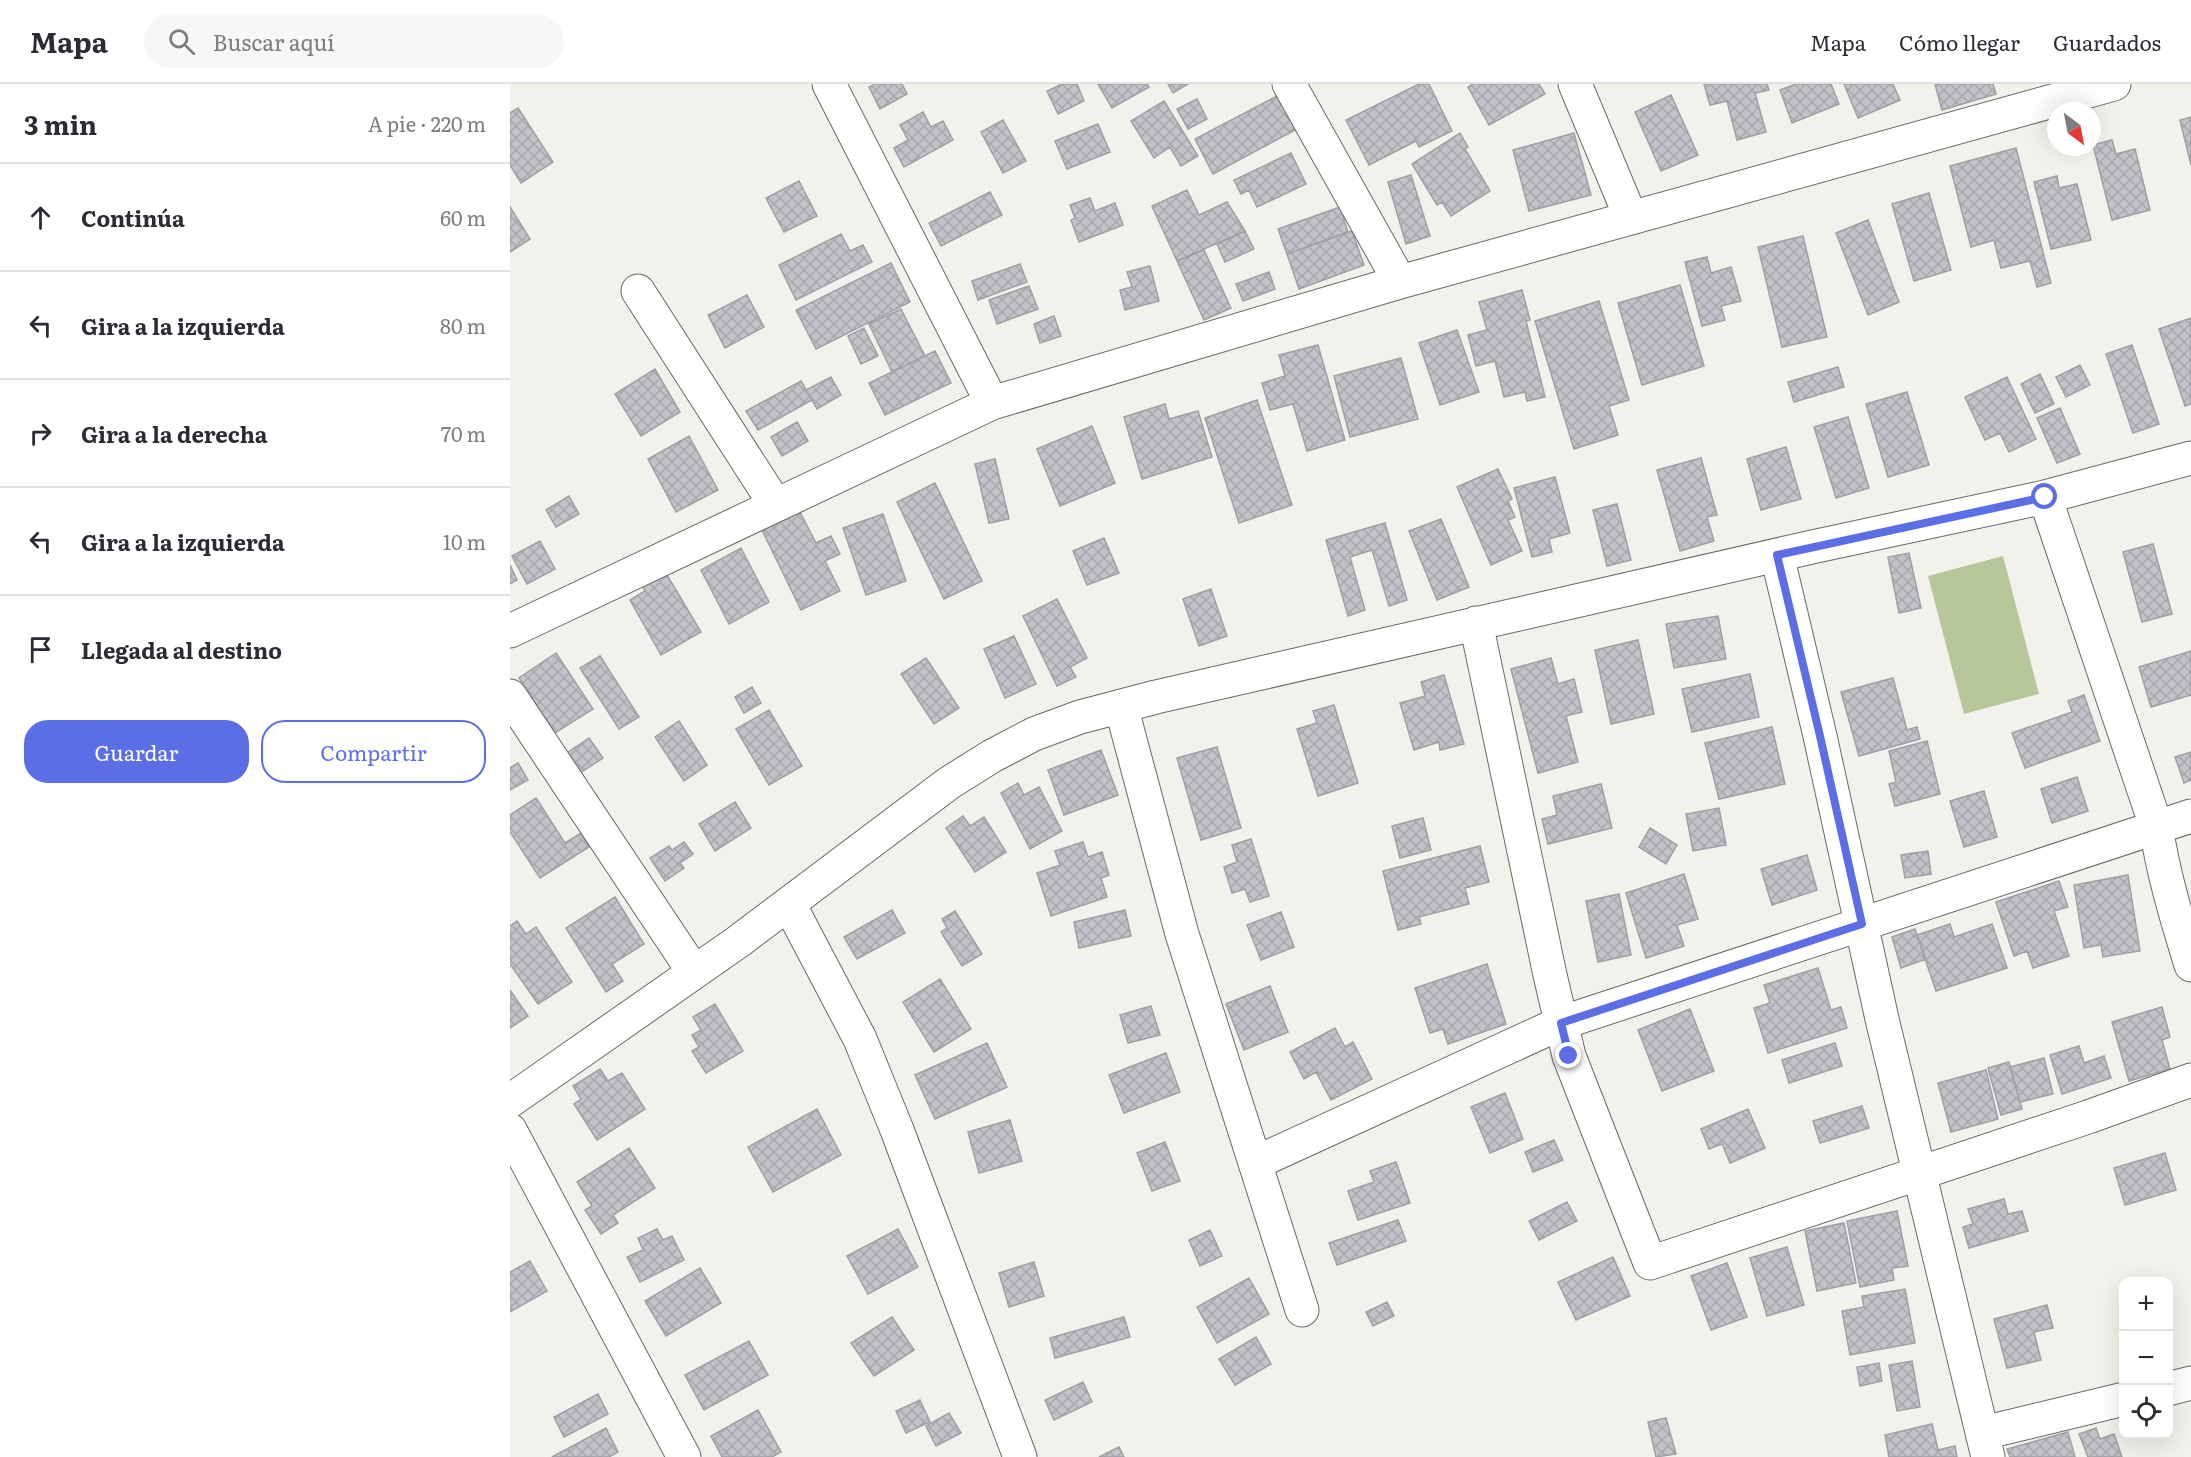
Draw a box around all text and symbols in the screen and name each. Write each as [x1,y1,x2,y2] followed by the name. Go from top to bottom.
[144,14,564,68] search box
[30,20,108,62] text: Mapa
[165,25,198,58] icon: search
[213,25,335,58] text: Buscar aquí
[1810,26,1866,57] text: Mapa
[1899,26,2020,57] text: Cómo llegar
[2053,26,2161,57] text: Guardados
[2047,102,2101,156] north arrow
[24,104,97,143] text: 3 min
[368,108,486,138] text: A pie · 220 m
[24,201,57,234] icon: ahead
[81,201,185,234] text: Continúa
[440,202,486,232] text: 60 m
[24,309,57,342] icon: left
[81,309,285,342] text: Gira a la izquierda
[440,310,486,340] text: 80 m
[24,417,57,450] icon: right
[81,417,268,450] text: Gira a la derecha
[441,418,486,448] text: 70 m
[2031,483,2057,509] route start
[24,525,57,558] icon: left
[81,525,285,558] text: Gira a la izquierda
[443,526,486,556] text: 10 m
[24,633,57,666] icon: arrive
[81,633,282,666] text: Llegada al destino
[24,720,249,783] button: Guardar
[261,720,486,783] button: Compartir
[1555,1042,1581,1068] route end
[2119,1277,2173,1439] map controls
[2119,1277,2173,1331] button: +
[2119,1331,2173,1385] button: −
[2119,1385,2173,1439] button: locate

